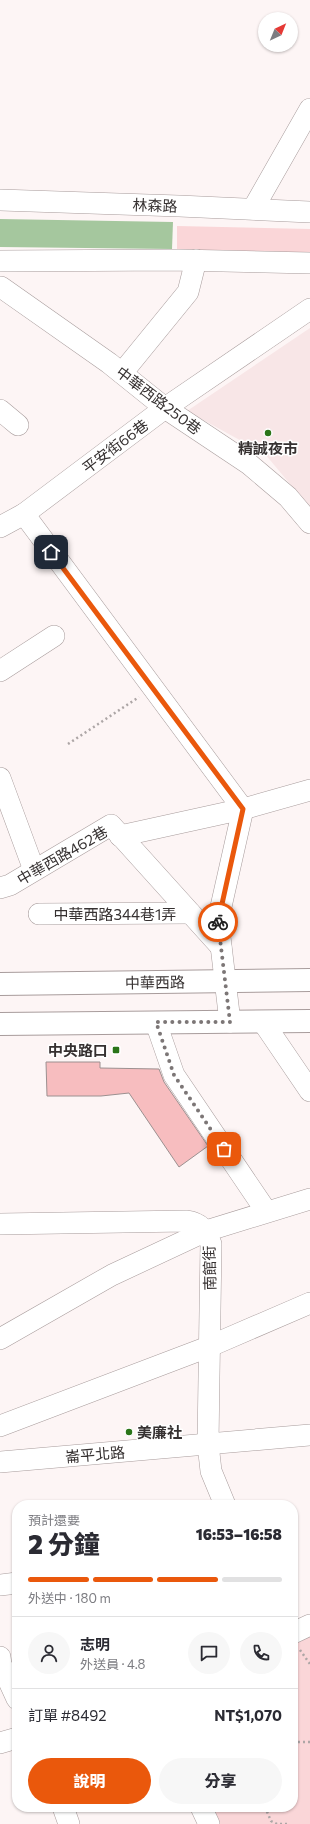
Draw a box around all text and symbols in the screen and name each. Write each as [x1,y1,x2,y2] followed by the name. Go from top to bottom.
[258,12,298,52] north arrow
[258,12,298,52] map controls
[132,195,178,215] street label: 林森路
[113,362,205,438] street label: 中華西路250巷
[78,415,152,477] street label: 平安街66巷
[263,428,273,438] marker: 精誠夜市
[238,439,298,457] place label: 精誠夜市
[34,535,68,569] pin
[40,541,62,563] icon: home
[14,822,110,888] street label: 中華西路462巷
[198,902,238,942] courier
[54,905,176,923] street label: 中華西路344巷1弄
[207,911,229,933] icon: bike
[125,972,185,992] street label: 中華西路
[48,1041,108,1059] place label: 中央路口
[111,1045,121,1055] marker: 中央路口
[207,1132,241,1166] pin
[213,1138,235,1160] icon: bag
[200,1245,218,1291] street label: 南館街
[137,1423,182,1441] place label: 美廉社
[124,1427,134,1437] marker: 美廉社
[64,1442,126,1466] street label: 崙平北路
[28,1512,80,1528] text: 預計還要
[196,1525,282,1543] text: 16:53–16:58
[28,1528,100,1559] text: 2 分鐘
[28,1590,111,1606] text: 外送中 · 180 m
[28,1632,70,1674] button: person
[188,1632,230,1674] button: chat
[240,1632,282,1674] button: phone
[80,1635,110,1653] text: 志明
[80,1656,146,1672] text: 外送員 · 4.8
[28,1706,107,1724] text: 訂單 #8492
[214,1706,282,1724] text: NT$1,070
[28,1758,151,1804] button: 說明
[159,1758,282,1804] button: 分享

